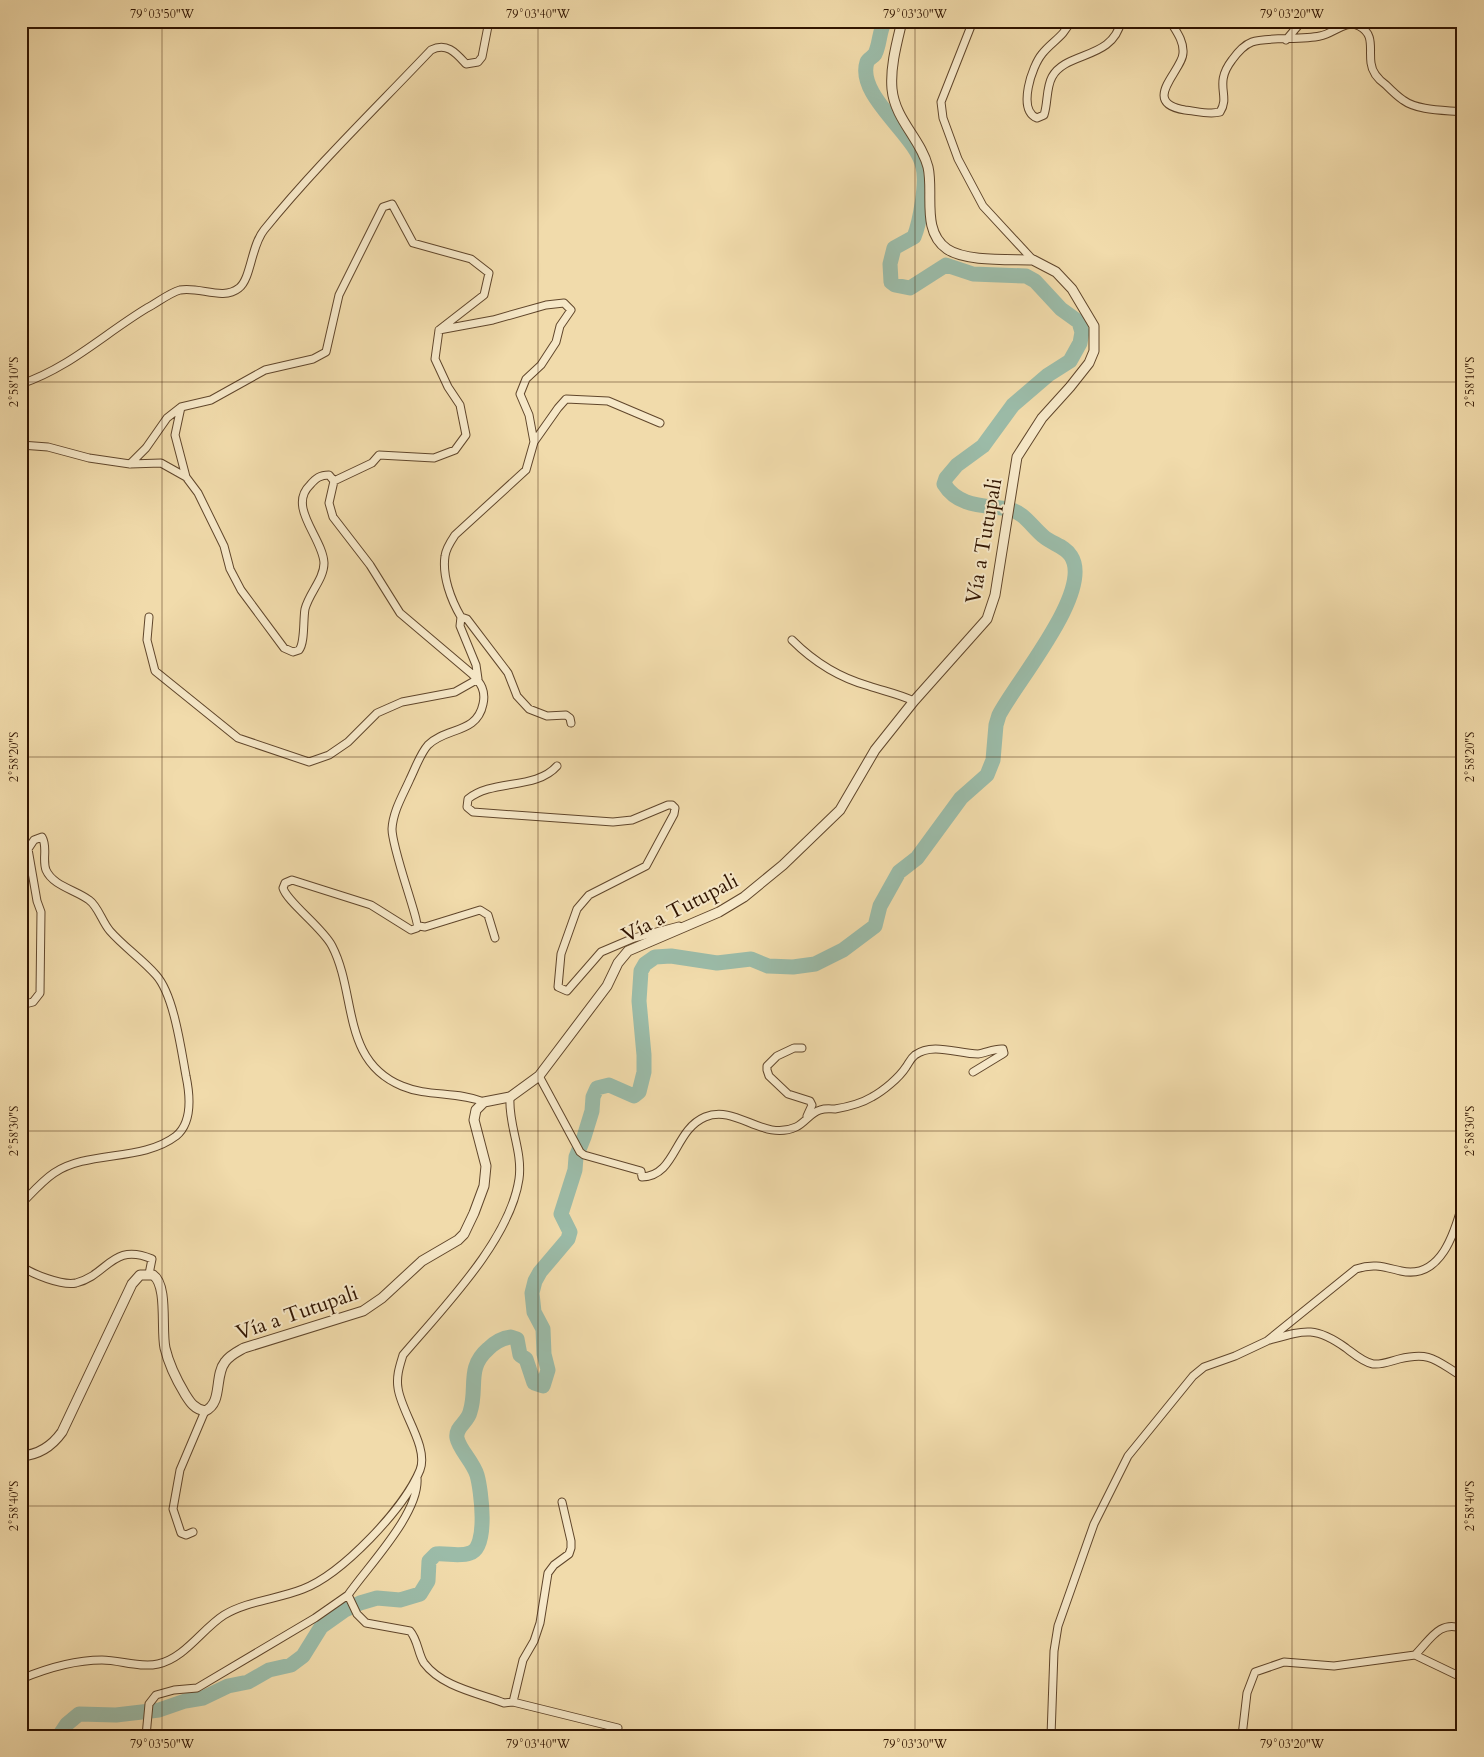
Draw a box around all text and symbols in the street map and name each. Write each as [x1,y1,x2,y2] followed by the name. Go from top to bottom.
[130,6,195,22] text: 79°03'50"W
[506,6,571,22] text: 79°03'40"W
[883,6,948,22] text: 79°03'30"W
[1260,6,1325,22] text: 79°03'20"W
[6,357,22,407] text: 2°58'10"S
[1462,357,1478,407] text: 2°58'10"S
[959,476,1009,606] street label: Vía a Tutupali
[6,732,22,782] text: 2°58'20"S
[1462,732,1478,782] text: 2°58'20"S
[617,866,743,950] street label: Vía a Tutupali
[6,1106,22,1156] text: 2°58'30"S
[1462,1106,1478,1156] text: 2°58'30"S
[232,1279,362,1347] street label: Vía a Tutupali
[6,1481,22,1531] text: 2°58'40"S
[1462,1481,1478,1531] text: 2°58'40"S
[130,1736,195,1752] text: 79°03'50"W
[506,1736,571,1752] text: 79°03'40"W
[883,1736,948,1752] text: 79°03'30"W
[1260,1736,1325,1752] text: 79°03'20"W

